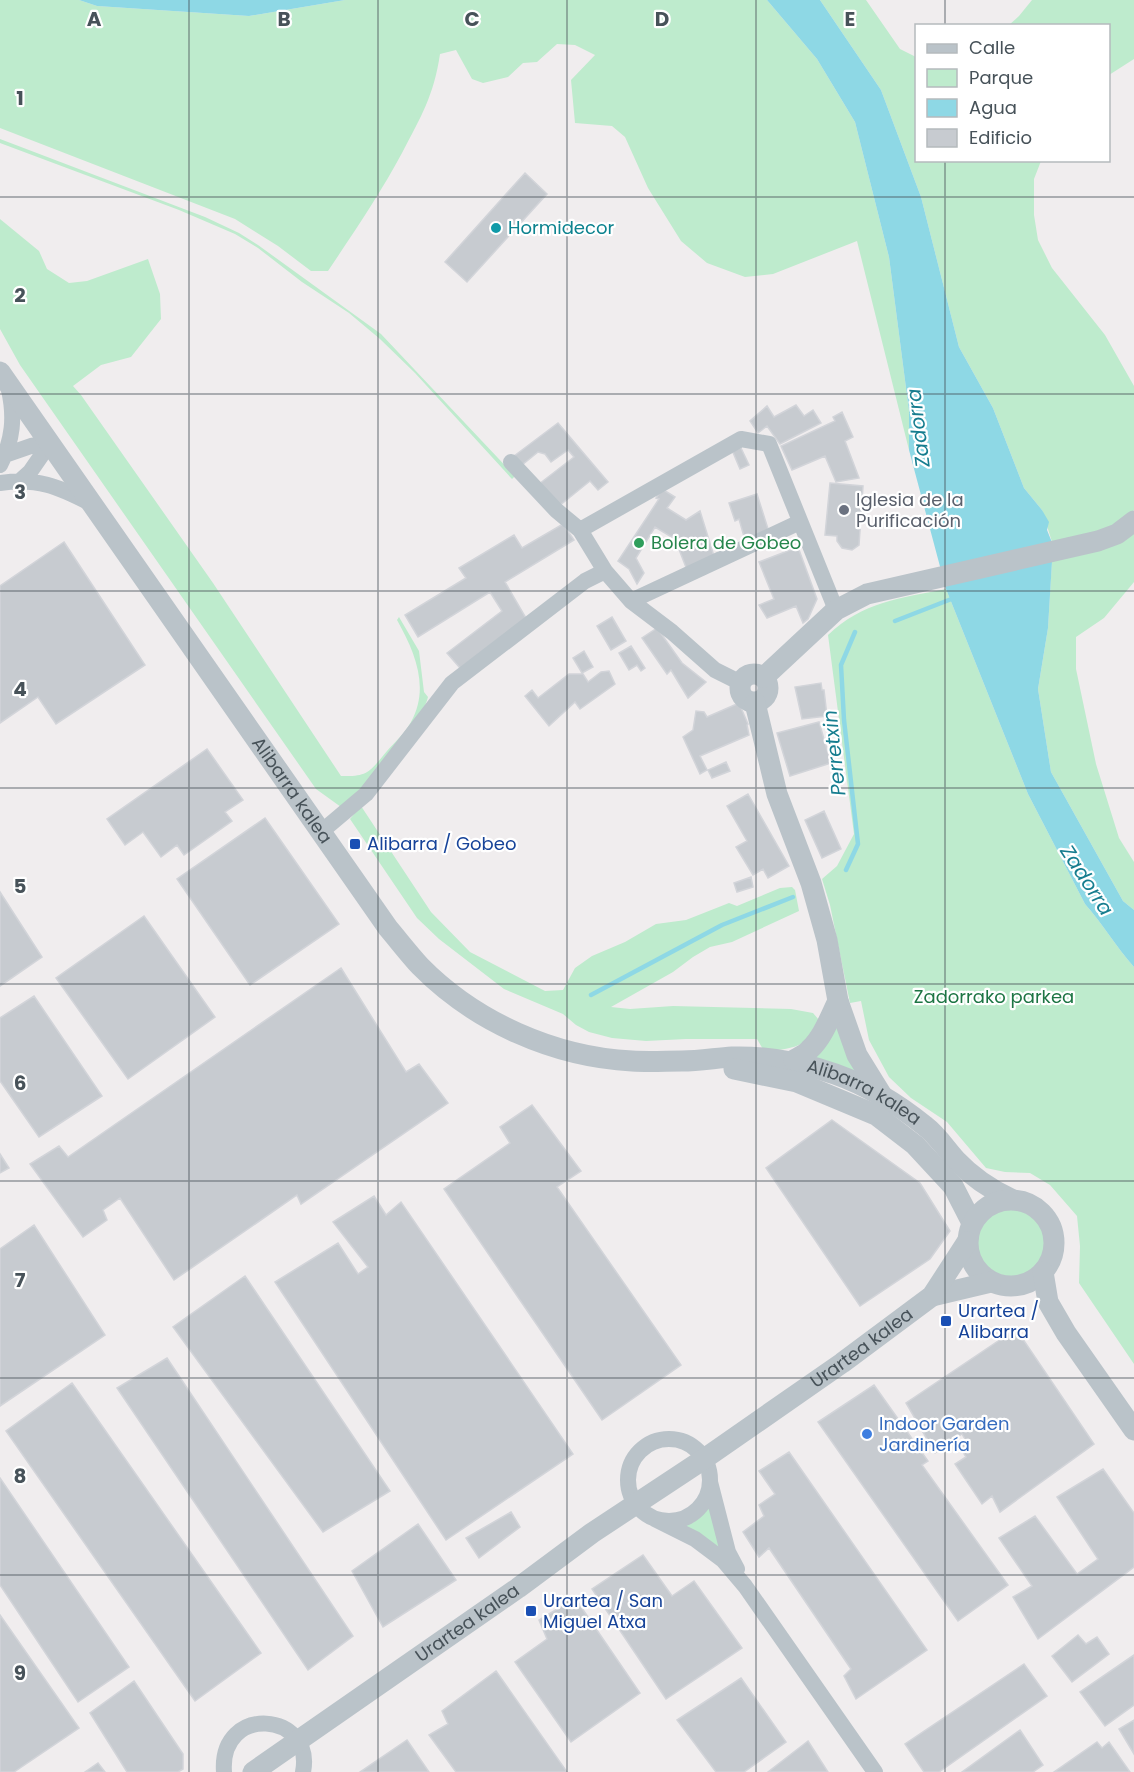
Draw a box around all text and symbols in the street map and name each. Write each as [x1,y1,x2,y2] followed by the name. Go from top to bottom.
[87,5,102,33] text: A
[277,5,291,33] text: B
[464,5,480,33] text: C
[655,5,669,33] text: D
[845,5,855,33] text: E
[915,24,1110,162] legend
[969,35,1015,60] text: Calle
[969,65,1033,90] text: Parque
[16,84,24,112] text: 1
[969,95,1017,120] text: Agua
[969,125,1032,150] text: Edificio
[508,215,614,240] place label: Hormidecor
[489,221,503,235] marker: Hormidecor
[14,281,26,309] text: 2
[899,387,937,470] water label: Zadorra
[14,478,26,506] text: 3
[856,487,964,533] place label: Iglesia de la Purificación
[837,503,851,517] marker: Iglesia de la Purificación
[651,530,801,555] place label: Bolera de Gobeo
[632,536,646,550] marker: Bolera de Gobeo
[13,675,27,703] text: 4
[816,709,852,797] water label: Perretxin
[246,732,338,848] street label: Alibarra kalea
[367,831,516,856] place label: Alibarra / Gobeo
[348,837,362,851] marker: Alibarra / Gobeo
[1053,838,1120,921] water label: Zadorra
[14,872,27,900] text: 5
[914,984,1074,1009] park label: Zadorrako parkea
[804,1053,926,1131] street label: Alibarra kalea
[14,1069,26,1097] text: 6
[15,1266,26,1294] text: 7
[958,1298,1039,1344] place label: Urartea / Alibarra
[805,1301,918,1393] street label: Urartea kalea
[939,1314,953,1328] marker: Urartea / Alibarra
[879,1411,1009,1457] place label: Indoor Garden Jardinería
[860,1427,874,1441] marker: Indoor Garden Jardinería
[14,1462,26,1490] text: 8
[410,1578,524,1668] street label: Urartea kalea
[543,1588,663,1634] place label: Urartea / San Miguel Atxa
[524,1604,538,1618] marker: Urartea / San Miguel Atxa
[14,1659,26,1687] text: 9

